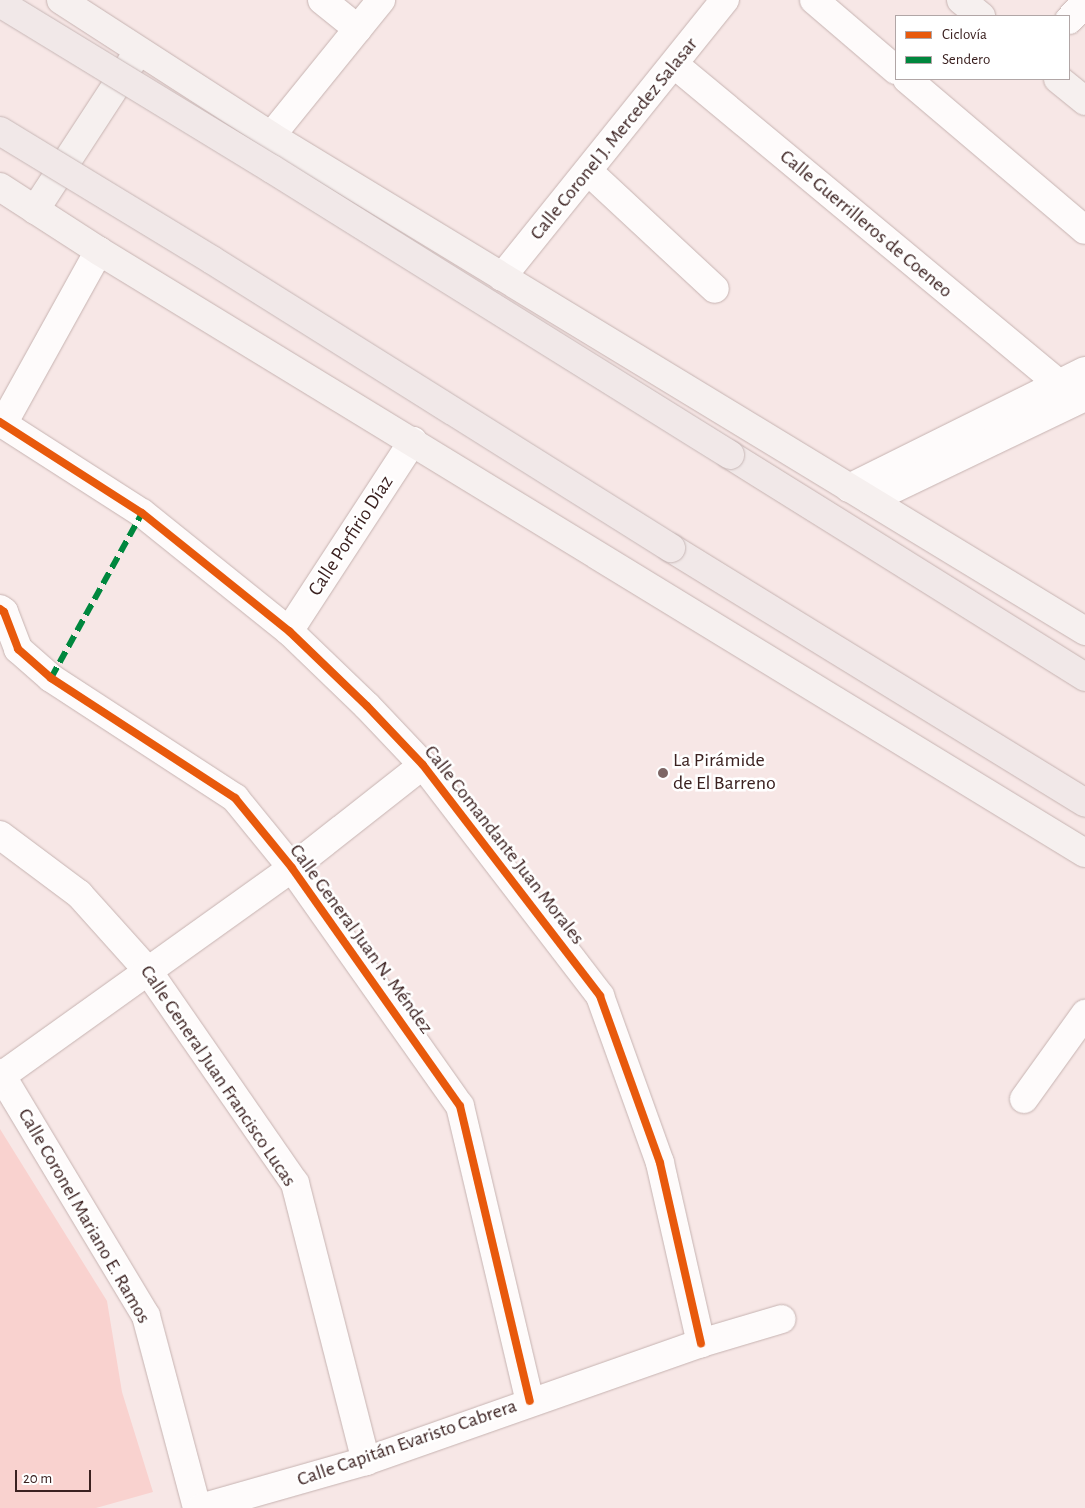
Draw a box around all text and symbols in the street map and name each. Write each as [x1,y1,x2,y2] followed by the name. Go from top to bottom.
[895,15,1070,80] legend
[942,27,987,42] text: Ciclovía
[525,33,703,245] street label: Calle Coronel J. Mercedez Salasar
[942,52,990,67] text: Sendero
[775,145,957,303] street label: Calle Guerrilleros de Coeneo
[303,471,399,601] street label: Calle Porfirio Díaz
[419,741,589,949] street label: Calle Comandante Juan Morales
[673,749,776,796] place label: La Pirámide de El Barreno
[657,767,669,779] marker: La Pirámide de El Barreno
[284,839,438,1039] street label: Calle General Juan N. Méndez
[135,961,301,1191] street label: Calle General Juan Francisco Lucas
[13,1104,155,1328] street label: Calle Coronel Mariano E. Ramos
[294,1394,520,1492] street label: Calle Capitán Evaristo Cabrera
[18,1460,94,1492] scale bar
[23,1471,52,1486] text: 20 m

